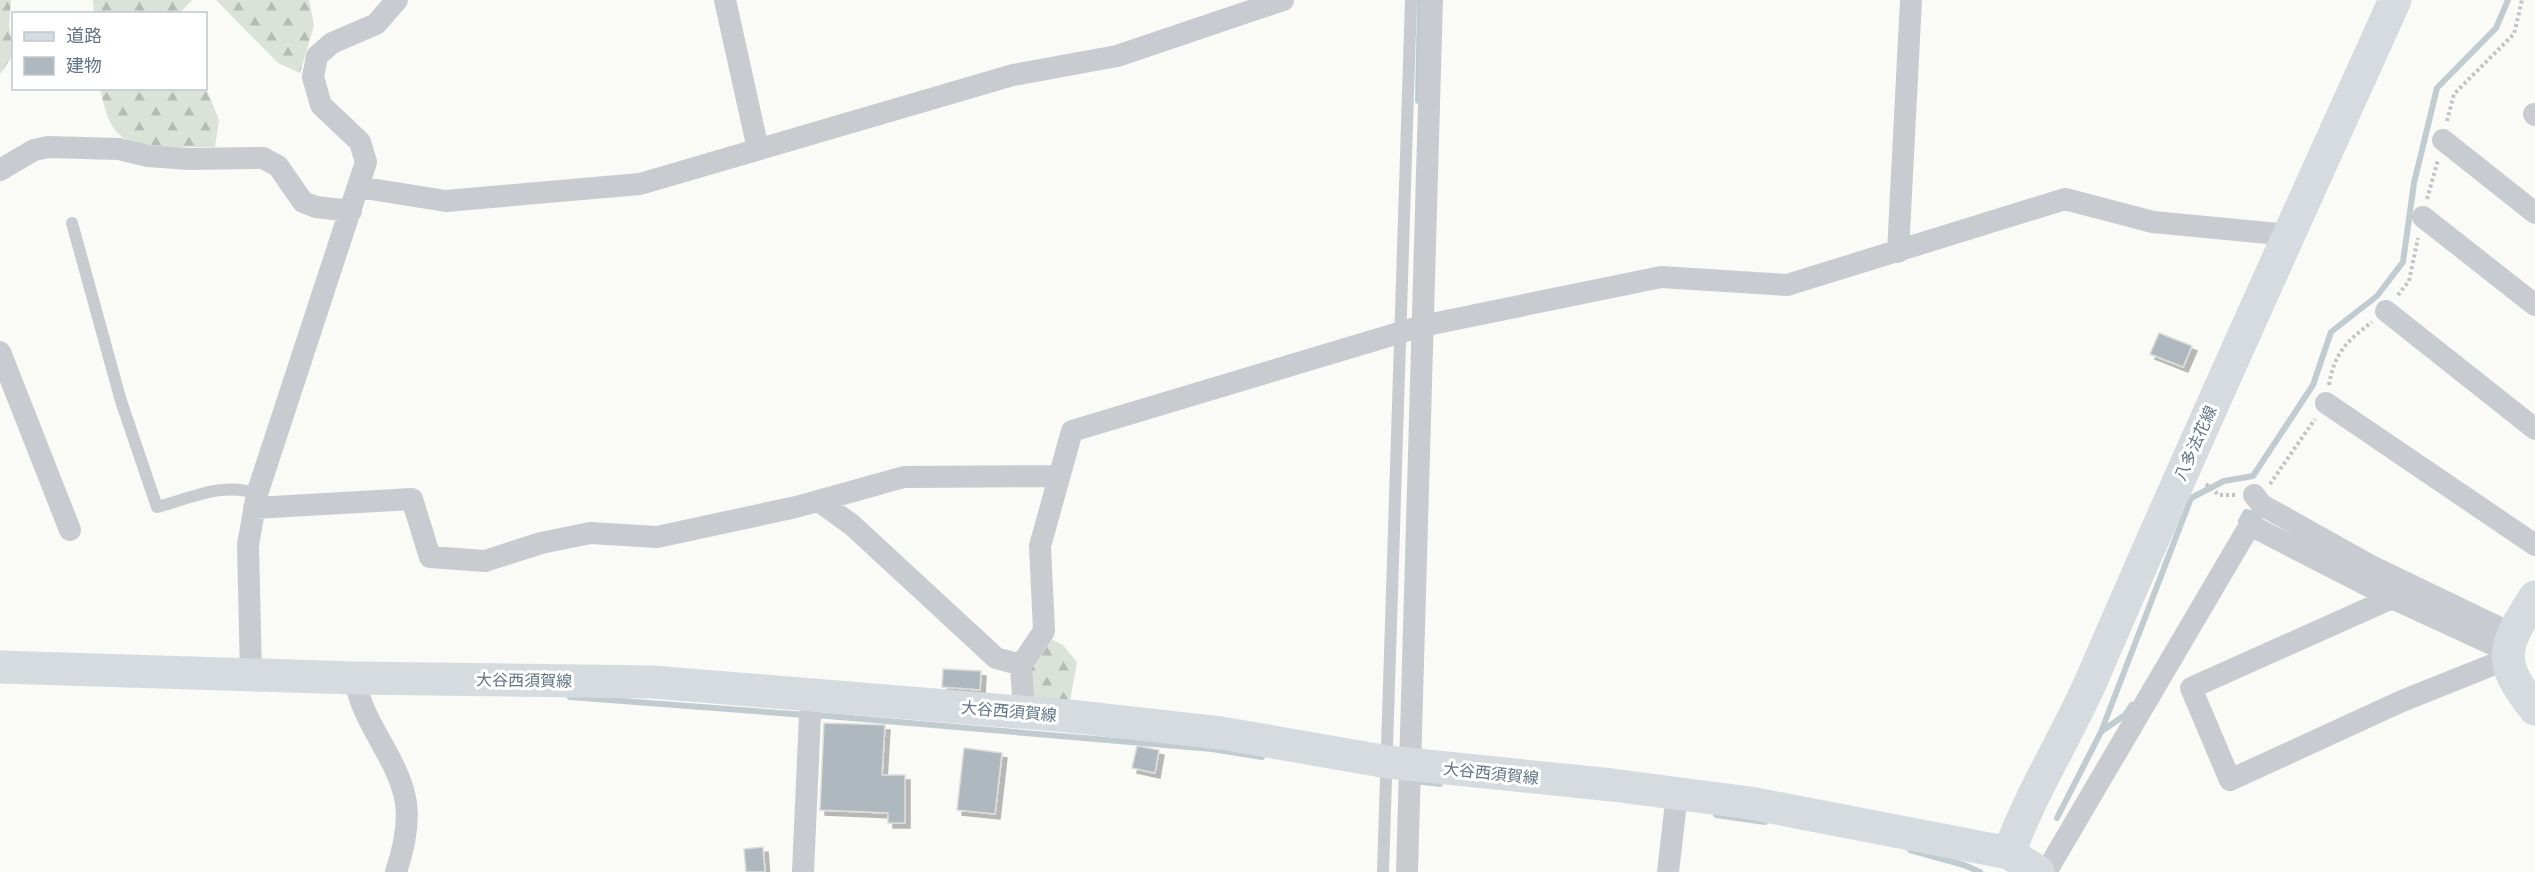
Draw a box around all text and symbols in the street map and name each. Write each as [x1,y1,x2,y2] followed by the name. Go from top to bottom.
[12,12,207,90] legend
[66,24,102,48] text: 道路
[66,54,102,78] text: 建物
[2170,402,2222,484] street label: 八多法花線
[476,669,572,693] street label: 大谷西須賀線
[960,697,1058,727] street label: 大谷西須賀線
[1442,758,1540,790] street label: 大谷西須賀線

